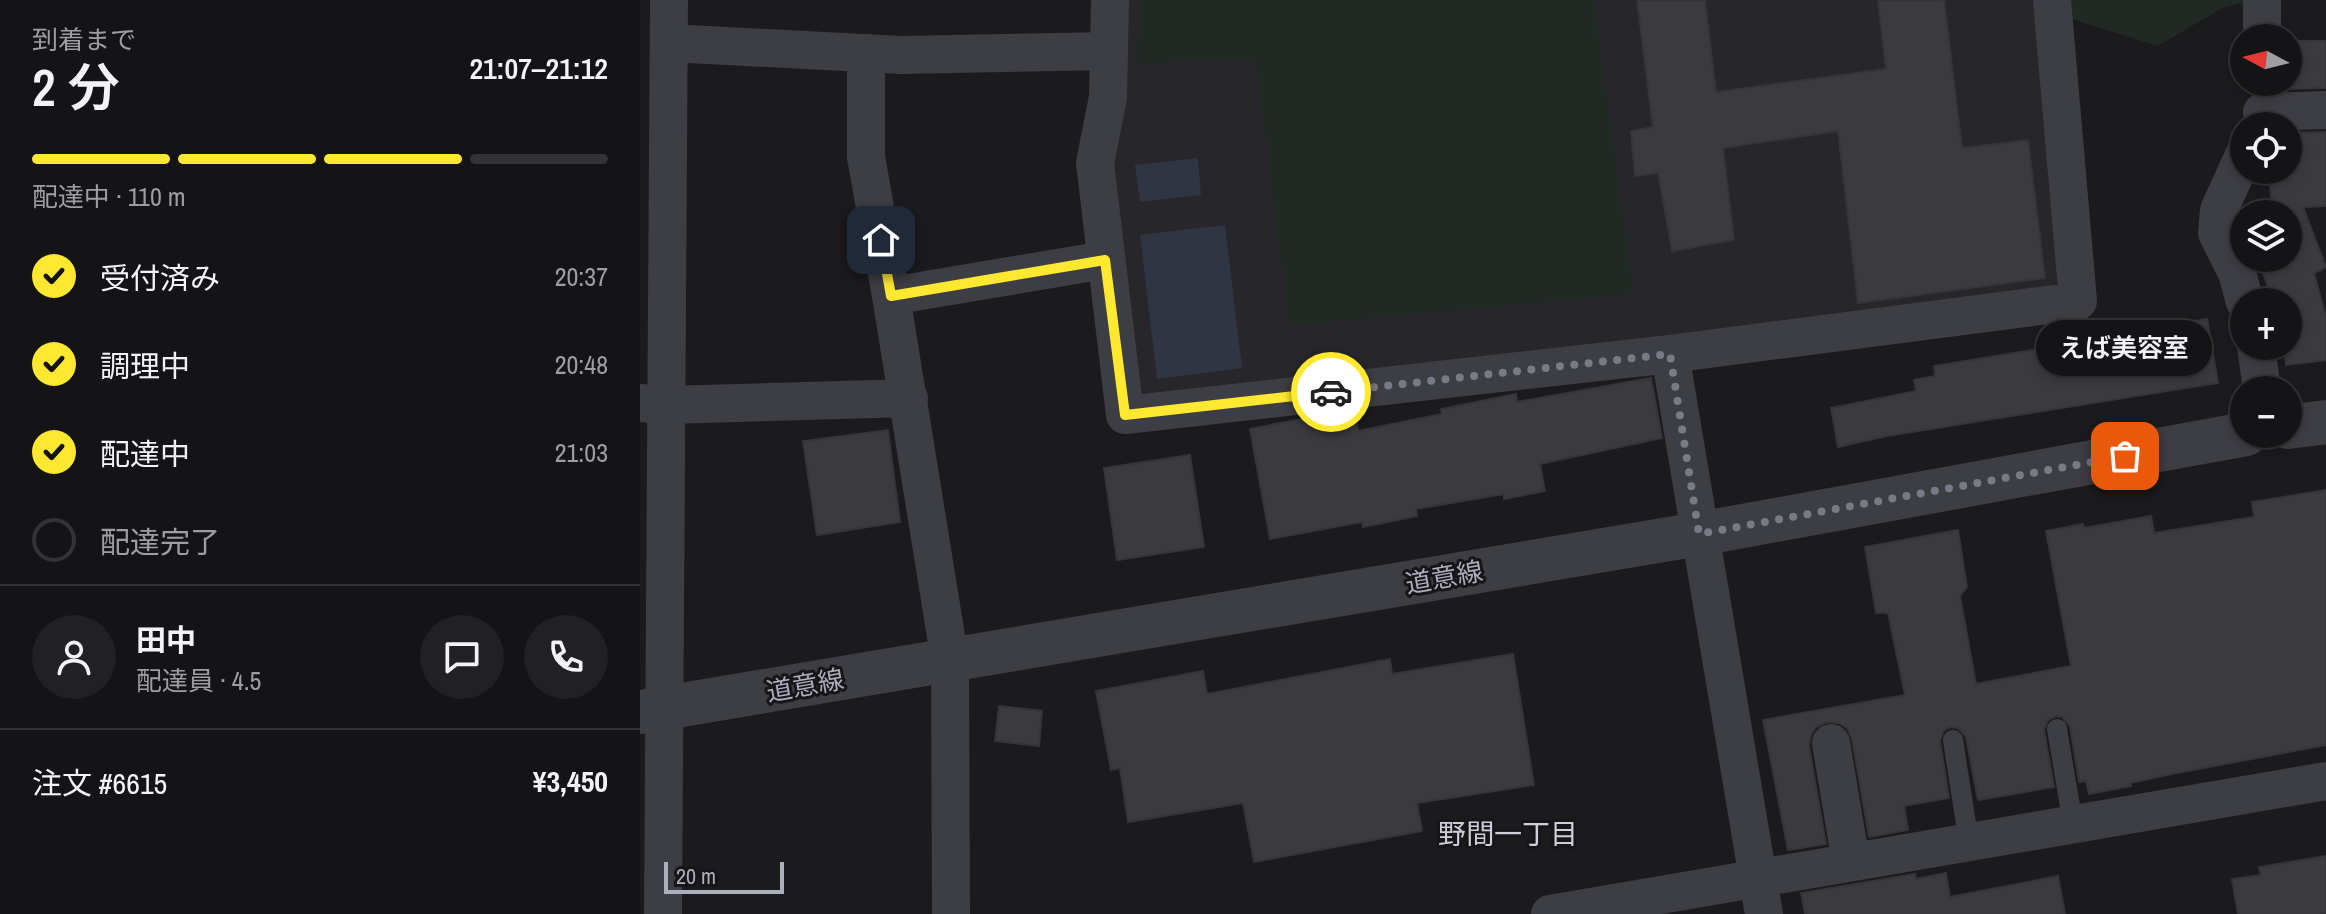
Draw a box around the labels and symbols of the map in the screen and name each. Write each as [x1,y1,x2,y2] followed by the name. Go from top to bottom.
[2230,24,2302,96] north arrow
[847,206,915,274] pin
[2037,320,2213,376] callout: えば美容室
[1291,352,1371,432] courier
[2091,422,2159,490] pin
[1403,553,1485,601] street label: 道意線
[764,661,846,709] street label: 道意線
[1438,815,1578,853] district label: 野間一丁目
[664,858,784,894] scale bar

